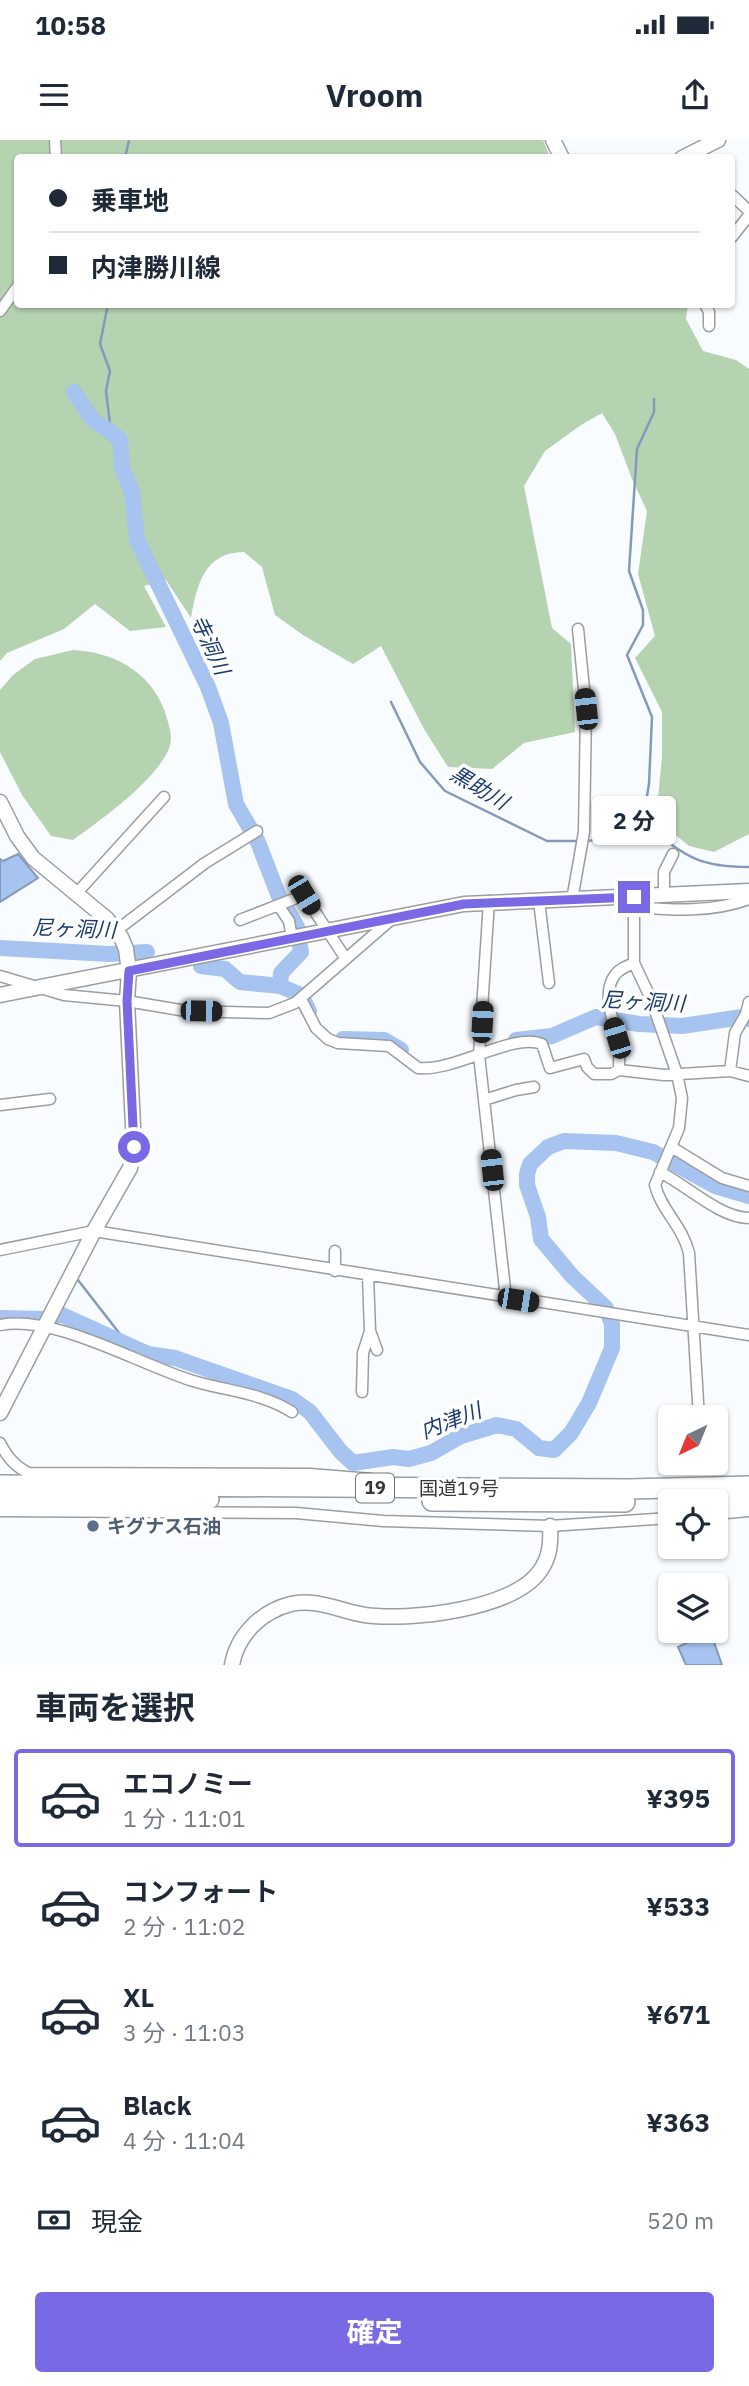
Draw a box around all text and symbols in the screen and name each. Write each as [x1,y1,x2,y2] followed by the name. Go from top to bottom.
[35,8,106,42] text: 10:58
[326,74,423,116] text: Vroom
[35,76,73,114] icon: menu
[676,76,714,114] icon: share
[91,183,169,217] text: 乗車地
[91,250,221,284] text: 内津勝川線
[185,610,238,681] water label: 寺洞川
[574,687,599,731] car
[445,759,515,816] water label: 黒助川
[592,796,676,844] callout: 2 分
[613,805,655,835] text: 2 分
[285,872,324,918] car
[618,881,650,913] route end
[32,913,118,944] water label: 尼ヶ洞川
[600,985,688,1017] water label: 尼ヶ洞川
[180,1000,223,1022] car
[471,1000,494,1044] car
[601,1015,634,1061] car
[118,1131,150,1163] route start
[480,1148,505,1192] car
[496,1286,541,1314] car
[416,1395,487,1444] water label: 内津川
[658,1405,728,1475] north arrow
[658,1405,728,1643] map controls
[356,1474,394,1503] road number: 19
[419,1476,499,1500] street label: 国道19号
[658,1489,728,1559] button: locate
[107,1514,221,1538] place label: キグナス石油
[85,1518,101,1534] marker: キグナス石油
[658,1573,728,1643] button: layers
[35,1686,195,1728] text: 車両を選択
[123,1766,253,1800] text: エコノミー
[39,1767,102,1830] icon: car
[646,1781,710,1815] text: ¥395
[123,1803,246,1833] text: 1 分 · 11:01
[123,1874,278,1908] text: コンフォート
[39,1875,102,1938] icon: car
[646,1889,710,1923] text: ¥533
[123,1911,246,1941] text: 2 分 · 11:02
[123,1980,154,2014] text: XL
[39,1983,102,2046] icon: car
[646,1997,710,2031] text: ¥671
[123,2017,246,2047] text: 3 分 · 11:03
[123,2088,191,2122] text: Black
[39,2091,102,2154] icon: car
[646,2105,710,2139] text: ¥363
[123,2125,246,2155] text: 4 分 · 11:04
[35,2201,73,2239] icon: cash
[91,2204,143,2238] text: 現金
[647,2205,714,2235] text: 520 m
[35,2292,714,2372] button: 確定

